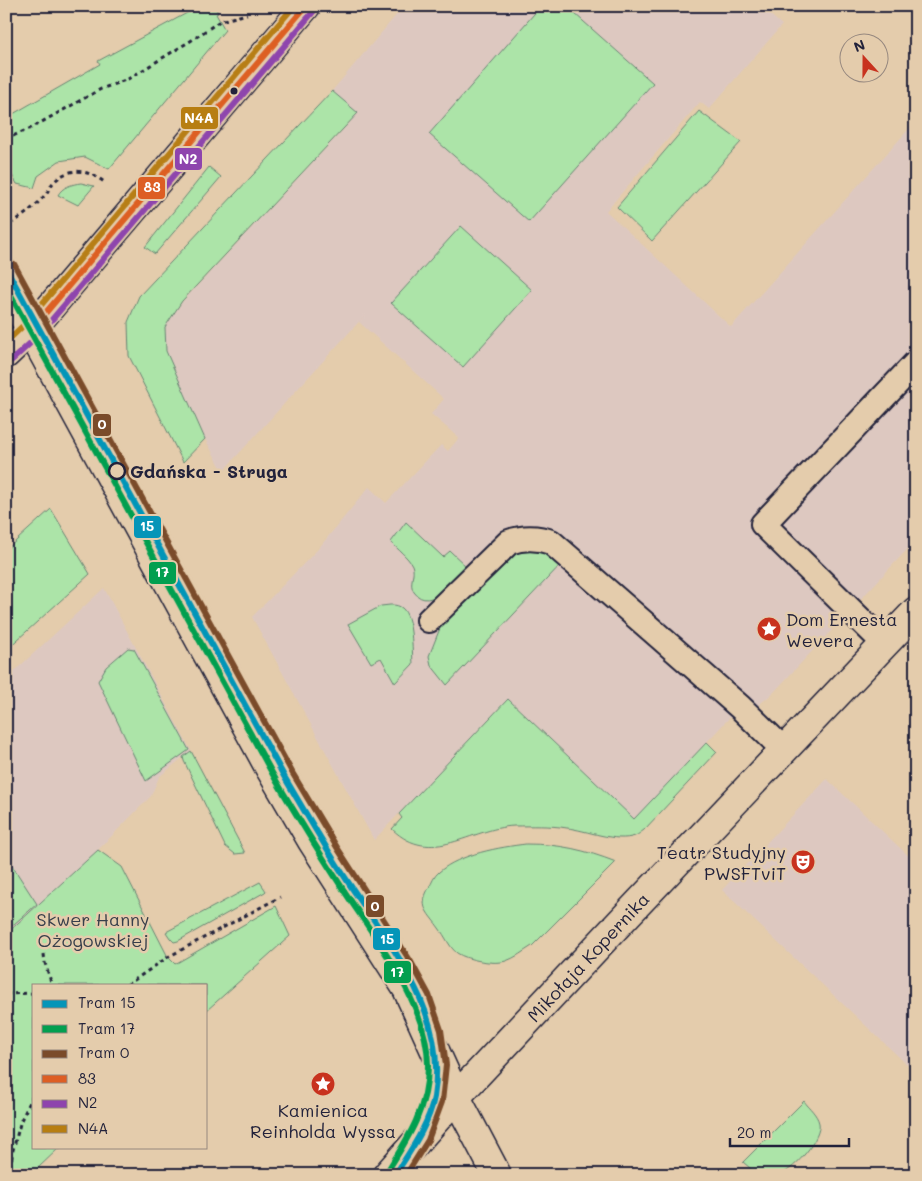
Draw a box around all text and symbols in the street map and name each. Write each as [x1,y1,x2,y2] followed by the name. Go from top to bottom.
[840,32,890,82] north arrow
[851,35,868,56] text: N
[229,86,239,96] unlabelled marker
[180,106,219,130] line badge: N4A
[184,108,214,127] text: N4A
[174,147,203,171] line badge: N2
[179,149,197,168] text: N2
[137,176,166,200] line badge: 83
[143,177,161,196] text: 83
[92,413,112,437] line badge: 0
[97,414,107,433] text: 0
[130,459,288,483] place label: Gdańska - Struga
[108,462,126,480] marker: Gdańska - Struga
[133,515,162,539] line badge: 15
[140,516,154,535] text: 15
[148,561,177,585] line badge: 17
[155,562,169,581] text: 17
[786,607,898,652] place label: Dom Ernesta Wevera
[756,616,782,642] place icon: Dom Ernesta Wevera
[657,840,786,885] place label: Teatr Studyjny PWSFTviT
[790,849,816,875] theatre icon: Teatr Studyjny PWSFTviT
[522,887,654,1027] street label: Mikołaja Kopernika
[365,894,385,918] line badge: 0
[370,896,380,915] text: 0
[37,907,150,952] park label: Skwer Hanny Ożogowskiej
[372,927,401,951] line badge: 15
[380,929,394,948] text: 15
[383,960,412,984] line badge: 17
[390,962,404,981] text: 17
[32,984,208,1148] legend
[78,992,135,1012] text: Tram 15
[78,1018,135,1038] text: Tram 17
[78,1042,129,1062] text: Tram 0
[78,1068,96,1088] text: 83
[310,1071,336,1097] place icon: Kamienica Reinholda Wyssa
[78,1092,97,1112] text: N2
[250,1098,396,1143] place label: Kamienica Reinholda Wyssa
[730,1116,848,1148] scale bar
[78,1118,108,1138] text: N4A
[737,1122,771,1142] text: 20 m

